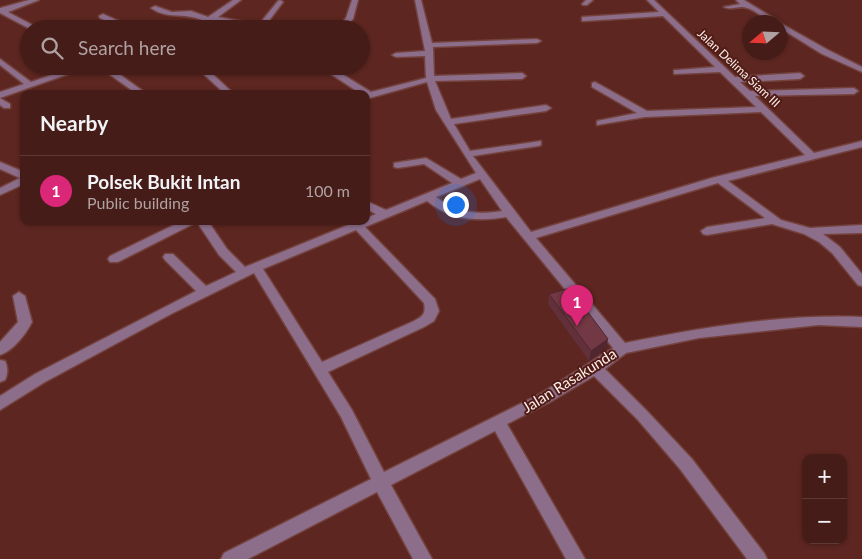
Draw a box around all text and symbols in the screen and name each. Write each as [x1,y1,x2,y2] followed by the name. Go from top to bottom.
[742,15,787,60] north arrow
[20,20,370,75] search box
[695,26,783,110] street label: Jalan Delima Siam III
[38,34,66,62] icon: search
[78,36,176,59] text: Search here
[40,110,108,135] text: Nearby
[87,170,240,193] text: Polsek Bukit Intan
[51,181,61,200] text: 1
[305,181,350,200] text: 100 m
[443,192,469,218] your location
[87,193,189,212] text: Public building
[561,285,593,326] pin: 1
[519,344,619,416] street label: Jalan Rasakunda
[802,454,847,544] map controls
[802,454,847,499] button: +
[802,499,847,544] button: −

